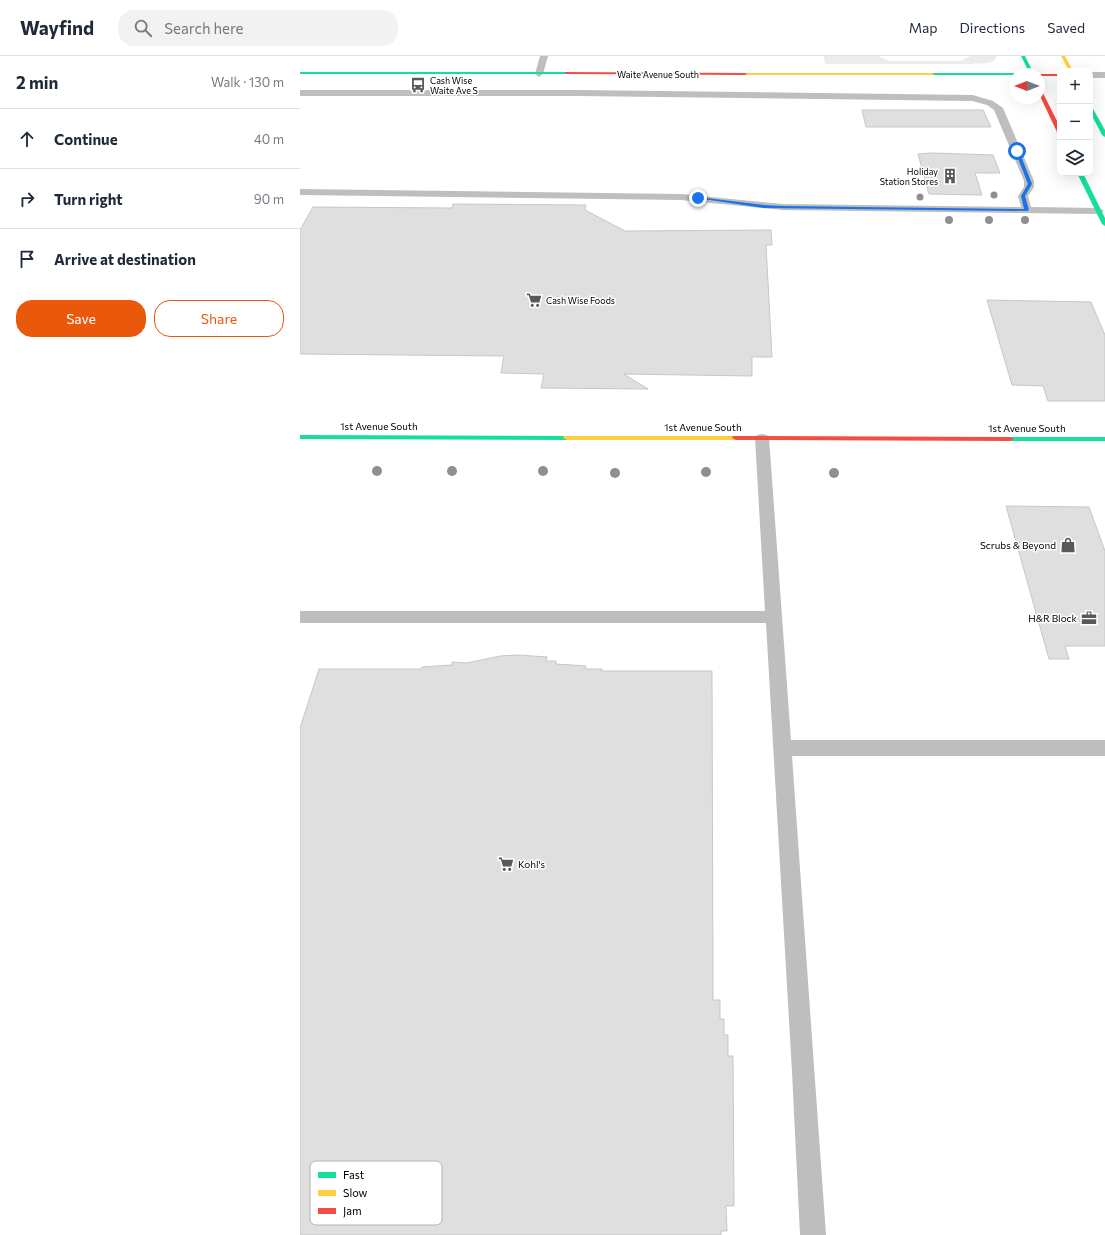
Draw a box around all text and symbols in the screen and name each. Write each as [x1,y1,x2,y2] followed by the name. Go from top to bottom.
[118,10,398,46] search box
[20,16,94,39] text: Wayfind
[132,17,154,39] icon: search
[164,19,244,37] text: Search here
[909,19,938,36] text: Map
[960,19,1025,36] text: Directions
[1047,19,1085,36] text: Saved
[1009,68,1045,104] north arrow
[1057,68,1093,176] map controls
[1057,68,1093,104] button: +
[617,69,699,80] street label: Waite Avenue South
[16,72,58,93] text: 2 min
[211,74,284,90] text: Walk · 130 m
[430,75,478,96] place label: Cash Wise Waite Ave S
[409,76,427,94] bus stop icon: Cash Wise Waite Ave S
[1057,104,1093,140] button: −
[16,128,38,150] icon: ahead
[54,130,118,148] text: Continue
[254,131,284,147] text: 40 m
[1057,140,1093,176] button: layers
[1008,142,1026,160] route start
[880,166,938,187] place label: Holiday Station Stores
[941,167,959,185] building icon: Holiday Station Stores
[16,188,38,210] icon: right
[689,189,707,207] route end
[54,190,123,208] text: Turn right
[254,191,284,207] text: 90 m
[16,248,38,270] icon: arrive
[54,250,196,268] text: Arrive at destination
[525,291,543,309] supermarket icon: Cash Wise Foods
[546,295,615,306] place label: Cash Wise Foods
[16,300,146,337] button: Save
[154,300,284,337] button: Share
[340,420,418,432] street label: 1st Avenue South
[664,421,742,433] street label: 1st Avenue South
[988,422,1066,434] street label: 1st Avenue South
[1059,536,1077,554] shop icon: Scrubs & Beyond
[980,539,1056,551] place label: Scrubs & Beyond
[1080,609,1098,627] office icon: H&R Block
[1028,612,1078,624] place label: H&R Block
[497,855,515,873] supermarket icon: Kohl's
[518,858,546,870] place label: Kohl's
[310,1161,442,1225] legend
[343,1168,365,1181] text: Fast
[343,1186,368,1199] text: Slow
[343,1204,362,1218] text: Jam

